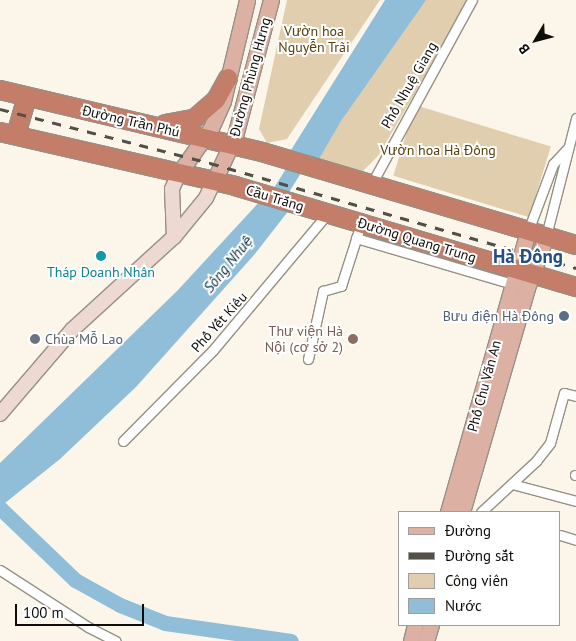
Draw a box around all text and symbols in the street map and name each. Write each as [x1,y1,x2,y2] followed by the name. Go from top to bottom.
[511,15,561,65] north arrow
[226,16,274,138] street label: Đường Phùng Hưng
[278,23,350,56] park label: Vườn hoa Nguyễn Trãi
[377,39,441,131] street label: Phố Nhuệ Giang
[514,40,534,58] text: B
[80,102,182,140] street label: Đường Trần Phú
[380,142,496,158] park label: Vườn hoa Hà Đông
[244,181,306,215] street label: Cầu Trắng
[356,214,478,266] street label: Đường Quang Trung
[200,232,256,296] water label: Sông Nhuệ
[493,246,563,268] district label: Hà Đông
[95,250,107,262] marker: Tháp Doanh Nhân
[47,264,155,280] place label: Tháp Doanh Nhân
[187,288,251,356] street label: Phố Yết Kiêu
[443,308,554,324] place label: Bưu điện Hà Đông
[558,310,570,322] marker: Bưu điện Hà Đông
[265,323,343,356] place label: Thư viện Hà Nội (cơ sở 2)
[45,331,123,347] place label: Chùa Mỗ Lao
[29,333,41,345] marker: Chùa Mỗ Lao
[347,333,359,345] marker: Thư viện Hà Nội (cơ sở 2)
[464,338,504,434] street label: Phố Chu Văn An
[398,511,561,626] legend
[445,521,491,540] text: Đường
[445,546,514,565] text: Đường sắt
[445,571,508,590] text: Công viên
[18,594,146,626] scale bar
[445,596,482,615] text: Nước
[23,603,64,622] text: 100 m

